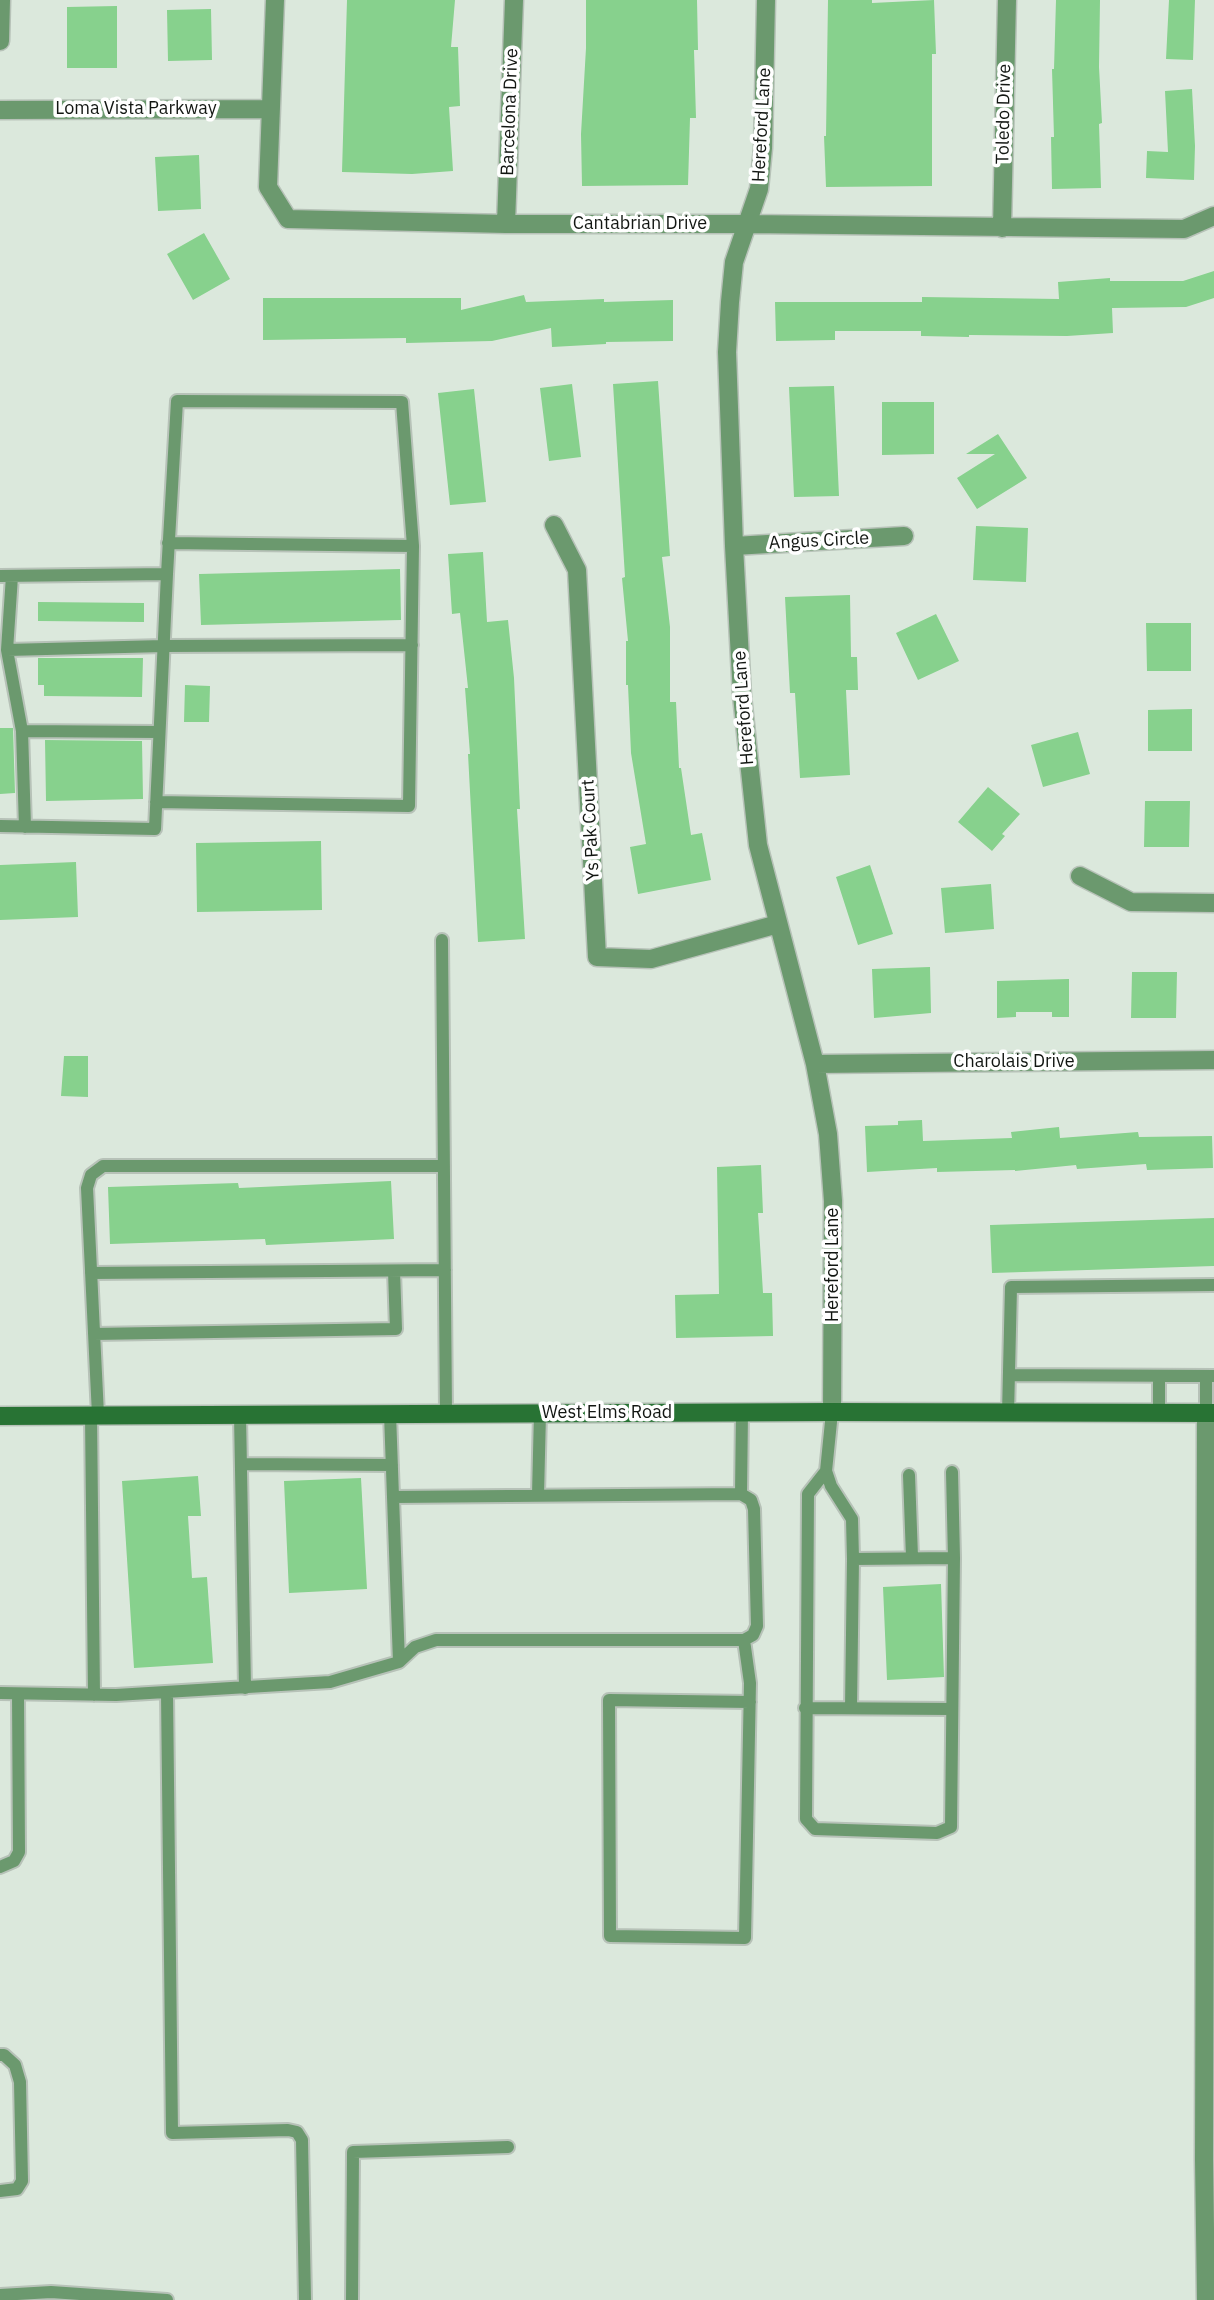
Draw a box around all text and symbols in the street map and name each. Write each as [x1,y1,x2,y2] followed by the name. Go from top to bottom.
[497,48,523,176] street label: Barcelona Drive
[992,64,1016,164] street label: Toledo Drive
[748,67,776,183] street label: Hereford Lane
[55,98,217,120] street label: Loma Vista Parkway
[573,213,707,235] street label: Cantabrian Drive
[768,528,870,554] street label: Angus Circle
[729,650,759,766] street label: Hereford Lane
[578,779,604,881] street label: Ys Pak Court
[953,1051,1075,1073] street label: Charolais Drive
[822,1208,844,1322] street label: Hereford Lane
[542,1402,672,1424] street label: West Elms Road

